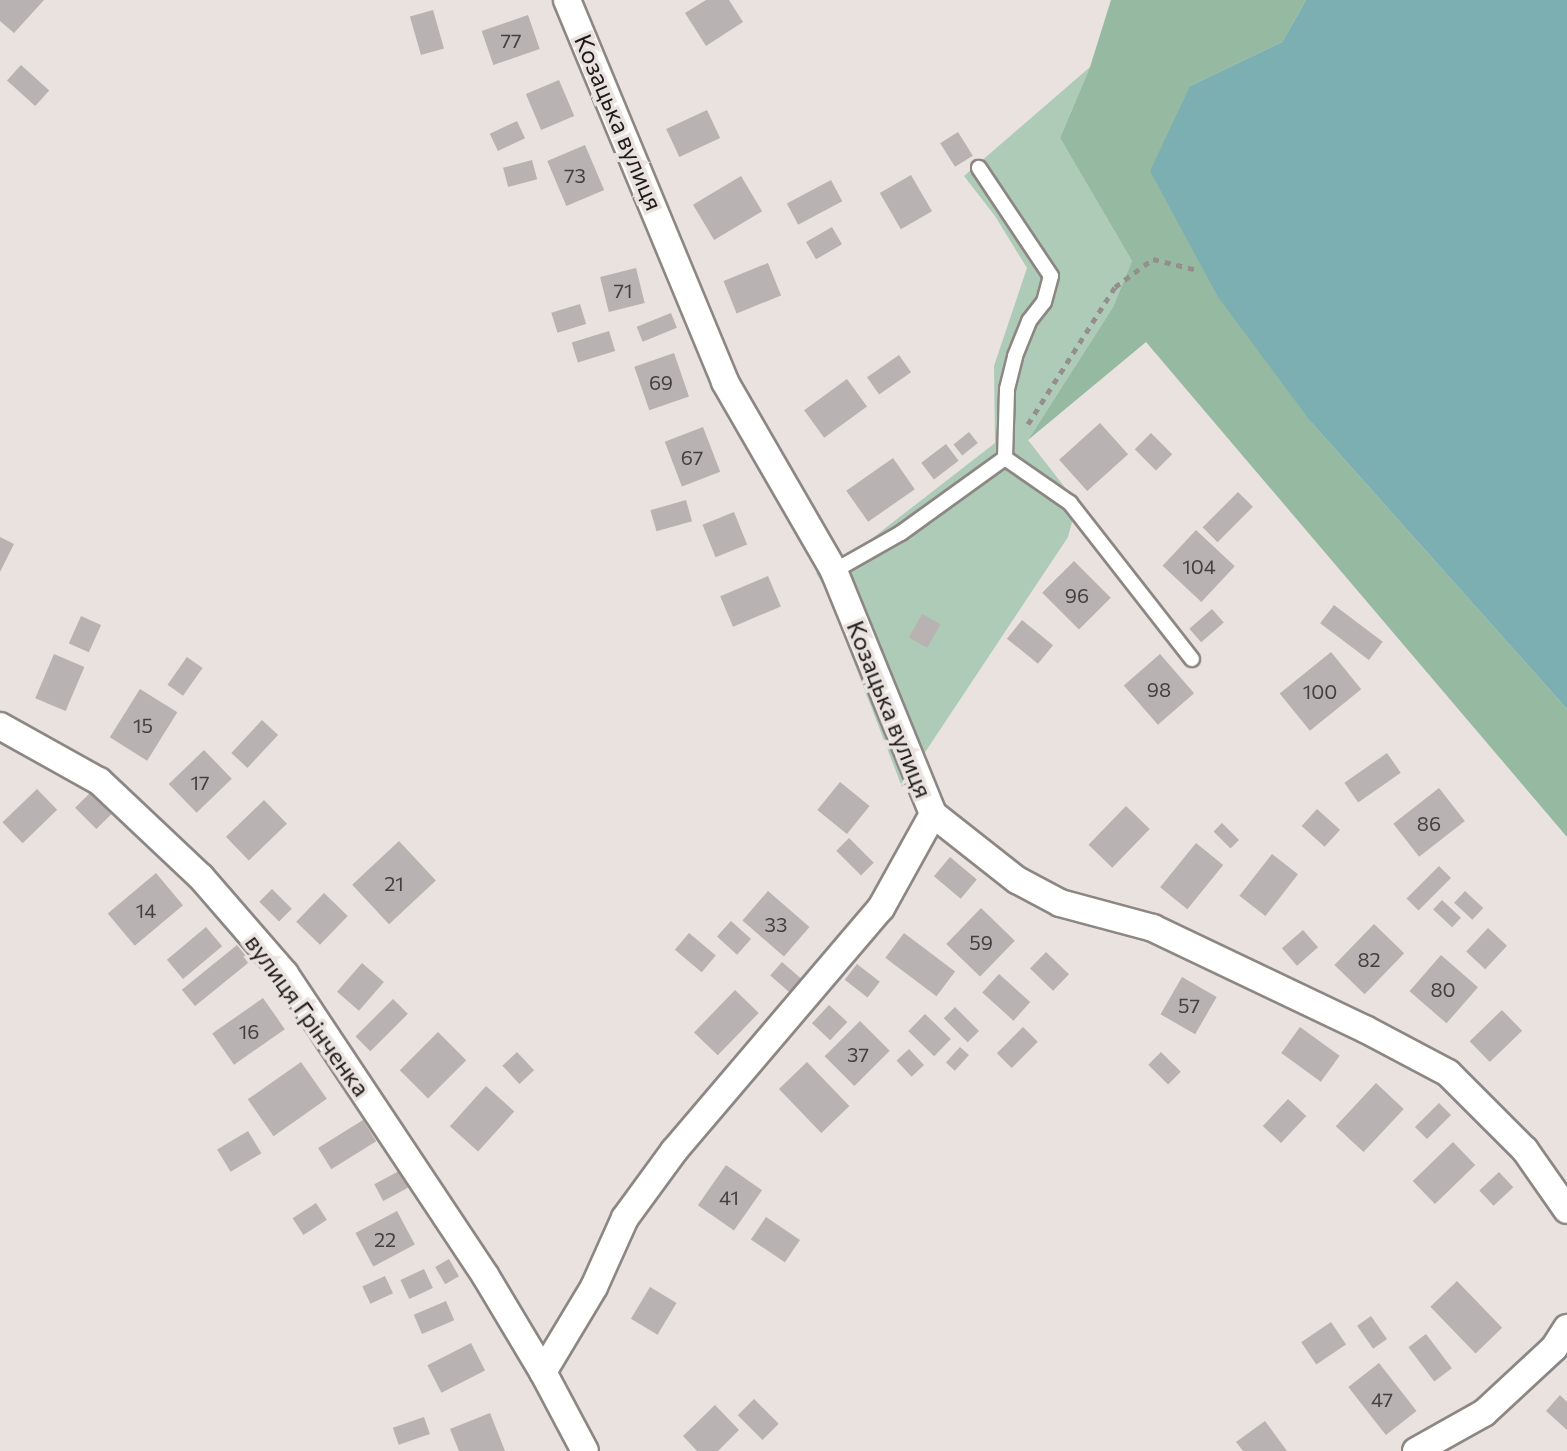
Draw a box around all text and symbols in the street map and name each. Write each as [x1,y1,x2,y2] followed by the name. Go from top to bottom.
[500,28,522,52] house number: 77
[569,30,669,214] street label: Козацька вулиця
[564,163,586,187] house number: 73
[613,278,633,302] house number: 71
[649,370,673,394] house number: 69
[681,445,703,469] house number: 67
[1182,554,1216,578] house number: 104
[1065,583,1089,607] house number: 96
[841,616,939,802] street label: Козацька вулиця
[1147,677,1171,701] house number: 98
[1303,679,1337,703] house number: 100
[133,713,153,737] house number: 15
[190,770,210,794] house number: 17
[1417,811,1441,835] house number: 86
[384,871,404,895] house number: 21
[136,898,156,922] house number: 14
[765,912,787,936] house number: 33
[240,929,376,1101] street label: вулиця Грінченка
[969,930,993,954] house number: 59
[1357,947,1381,971] house number: 82
[1430,977,1456,1001] house number: 80
[1178,993,1200,1017] house number: 57
[239,1019,259,1043] house number: 16
[847,1042,869,1066] house number: 37
[719,1185,739,1209] house number: 41
[374,1227,396,1251] house number: 22
[1371,1387,1393,1411] house number: 47

